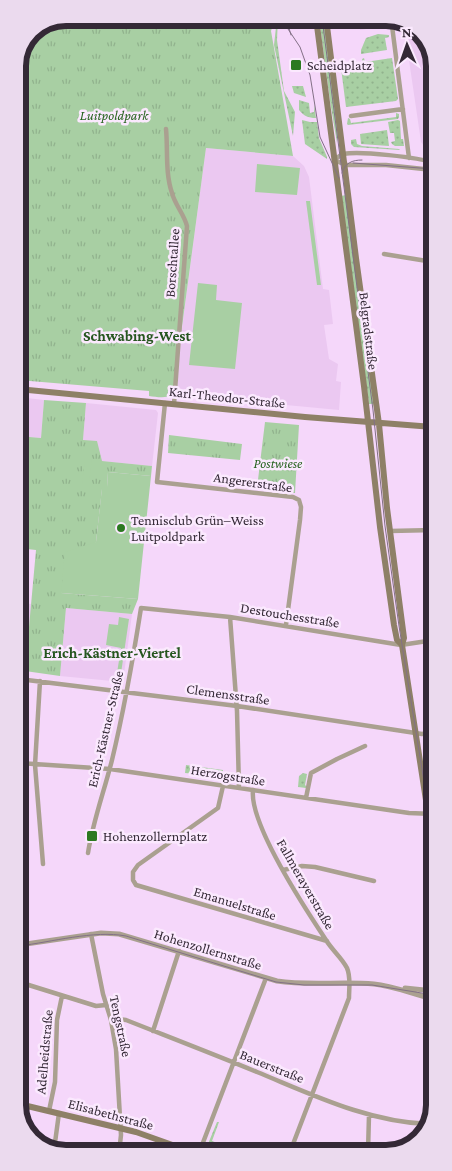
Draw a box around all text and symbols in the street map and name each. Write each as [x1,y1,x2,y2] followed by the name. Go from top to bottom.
[382,20,432,70] north arrow
[401,24,412,40] text: N
[307,57,372,73] place label: Scheidplatz
[289,58,303,72] marker: Scheidplatz
[80,107,149,123] park label: Luitpoldpark
[162,228,182,298] street label: Borschtallee
[356,291,382,371] street label: Belgradstraße
[83,328,191,344] district label: Schwabing-West
[168,383,286,411] street label: Karl-Theodor-Straße
[254,455,303,471] park label: Postwiese
[213,469,293,495] street label: Angererstraße
[131,512,264,544] place label: Tennisclub Grün–Weiss Luitpoldpark
[115,522,127,534] marker: Tennisclub Grün–Weiss Luitpoldpark
[239,599,341,631] street label: Destouchesstraße
[43,645,181,661] district label: Erich-Kästner-Viertel
[84,669,126,789] street label: Erich-Kästner-Straße
[185,680,271,708] street label: Clemensstraße
[190,761,266,789] street label: Herzogstraße
[103,828,207,844] place label: Hohenzollernplatz
[85,829,99,843] marker: Hohenzollernplatz
[274,836,338,932] street label: Fallmerayerstraße
[192,883,278,923] street label: Emanuelstraße
[152,925,264,973] street label: Hohenzollernstraße
[107,994,135,1058] street label: Tengstraße
[32,1009,56,1095] street label: Adelheidstraße
[238,1046,306,1086] street label: Bauerstraße
[67,1095,155,1133] street label: Elisabethstraße

